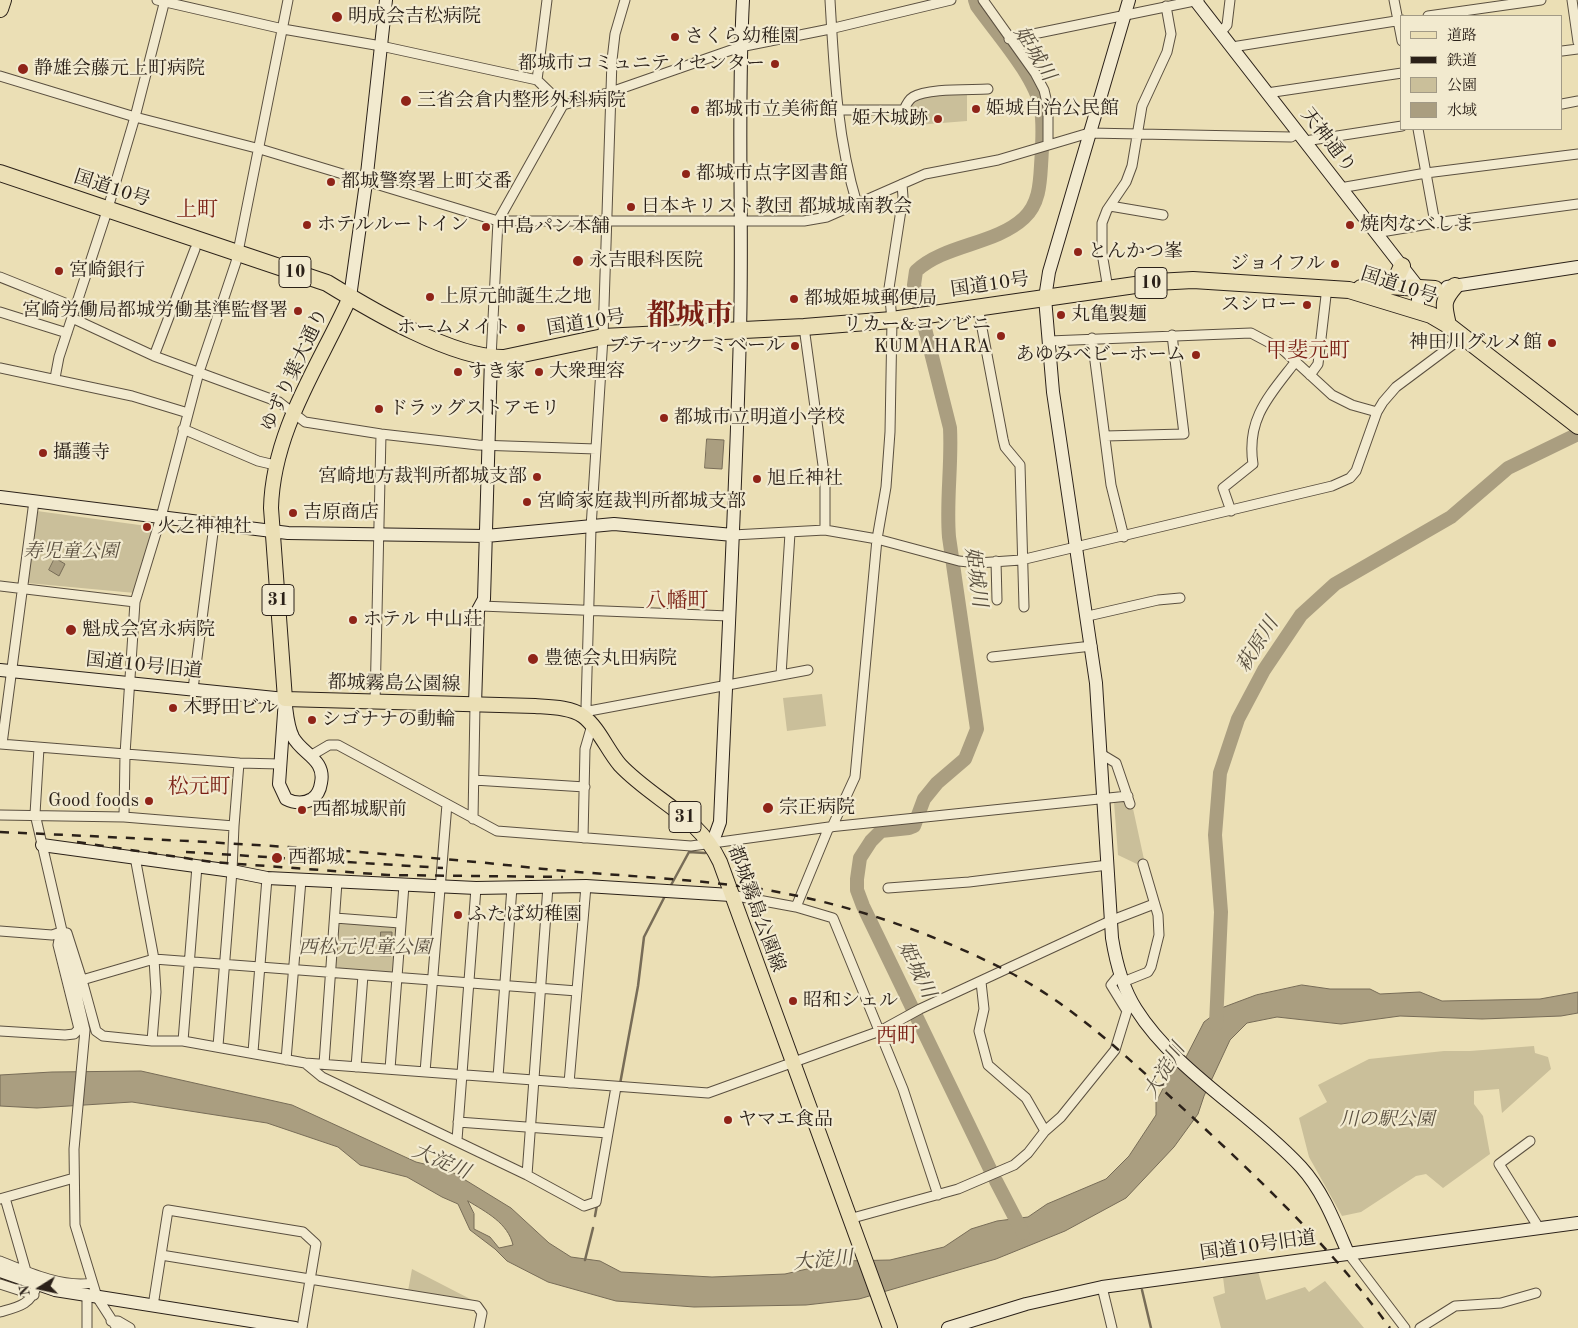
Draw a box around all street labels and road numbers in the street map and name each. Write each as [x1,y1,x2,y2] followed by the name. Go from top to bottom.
[1296,104,1360,178] street label: 天神通り
[71,166,153,212] street label: 国道10号
[279,256,311,288] road number: 10
[1358,263,1440,309] street label: 国道10号
[949,268,1031,302] street label: 国道10号
[1135,268,1167,298] road number: 10
[257,305,333,435] street label: ゆずり葉大通り
[545,306,627,340] street label: 国道10号
[262,584,294,616] road number: 31
[85,649,203,683] street label: 国道10号旧道
[327,671,461,697] street label: 都城霧島公園線
[669,802,701,832] road number: 31
[723,843,789,975] street label: 都城霧島公園線
[1198,1227,1318,1265] street label: 国道10号旧道

